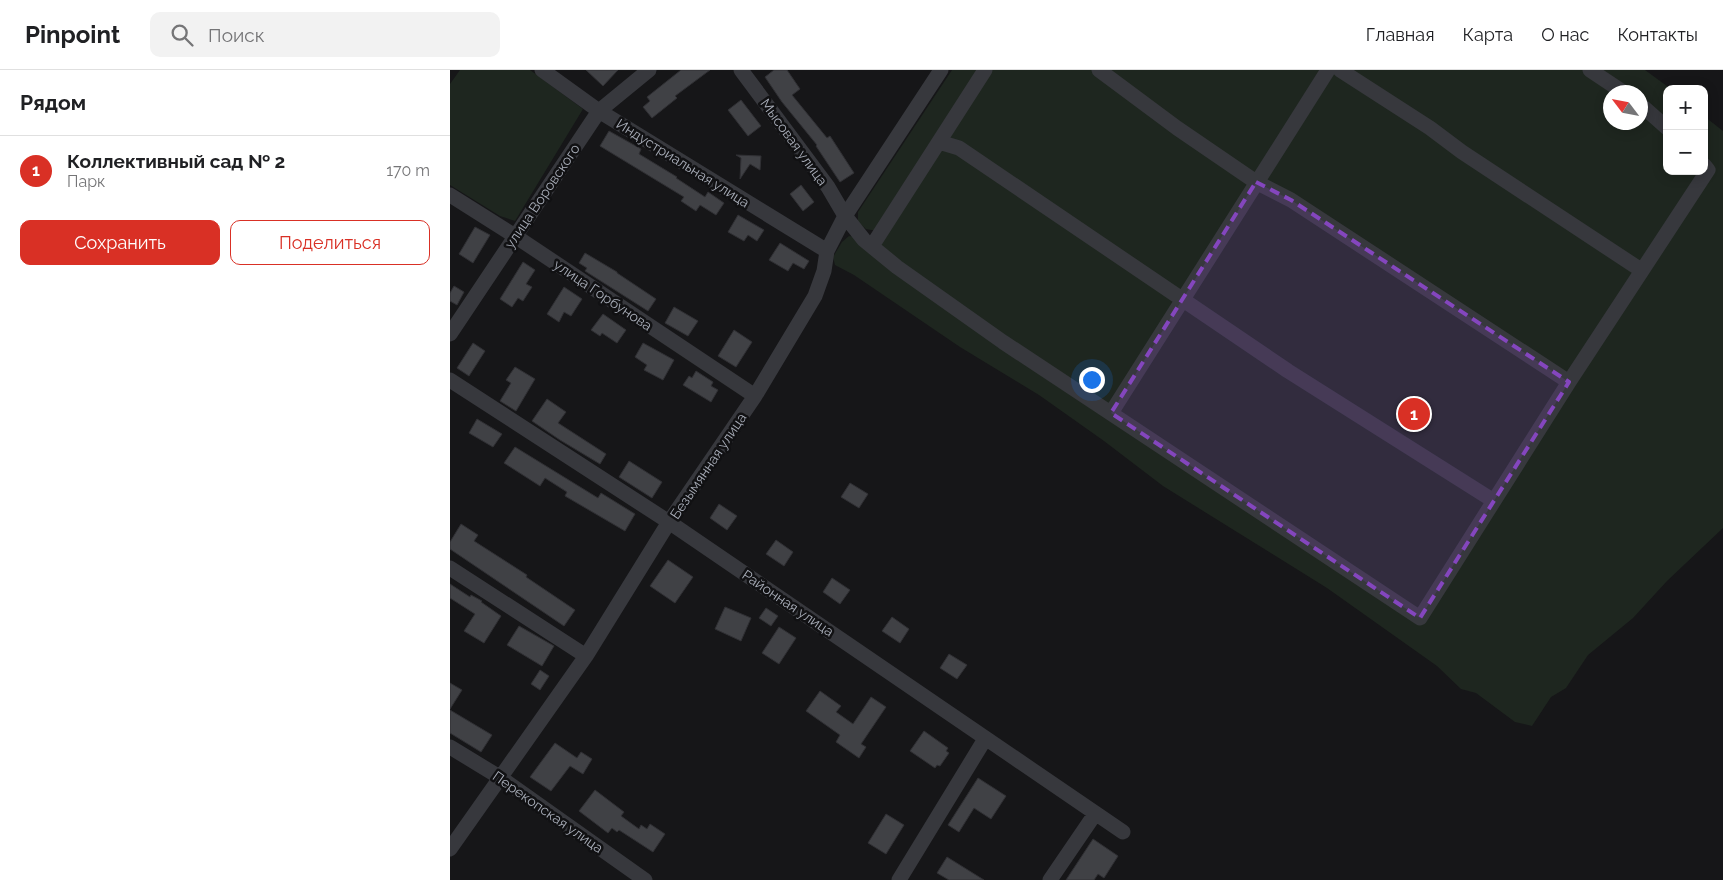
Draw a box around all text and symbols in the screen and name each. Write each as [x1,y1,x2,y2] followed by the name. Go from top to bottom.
[150,12,500,57] search box
[25,20,120,49] text: Pinpoint
[168,21,196,49] icon: search
[208,24,265,46] text: Поиск
[1366,24,1434,45] text: Главная
[1462,24,1513,45] text: Карта
[1541,24,1589,45] text: О нас
[1617,24,1698,45] text: Контакты
[1603,85,1648,130] north arrow
[1663,85,1708,175] map controls
[1663,85,1708,130] button: +
[20,90,86,115] text: Рядом
[757,96,831,188] street label: Мысовая улица
[614,115,752,211] street label: Индустриальная улица
[1663,130,1708,175] button: −
[501,141,583,251] street label: улица Воровского
[67,150,285,172] text: Коллективный сад № 2
[32,161,40,180] text: 1
[386,161,430,180] text: 170 m
[67,172,105,191] text: Парк
[20,220,220,265] button: Сохранить
[230,220,430,265] button: Поделиться
[551,256,655,334] street label: улица Горбунова
[1079,367,1105,393] your location
[1398,395,1430,433] pin: 1
[667,410,749,522] street label: Безымянная улица
[739,566,837,640] street label: Районная улица
[490,768,606,856] street label: Перекопская улица

